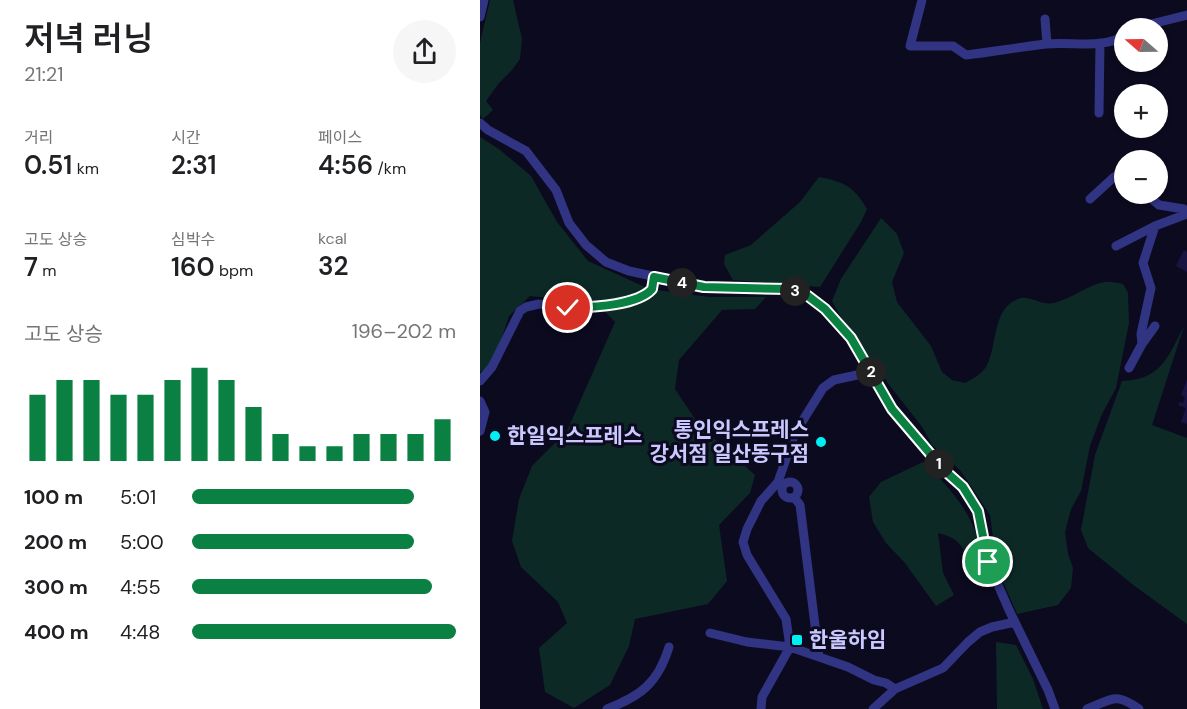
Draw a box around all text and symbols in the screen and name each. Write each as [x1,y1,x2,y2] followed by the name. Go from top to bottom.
[24,17,154,60] text: 저녁 러닝
[1114,18,1168,72] north arrow
[1114,18,1168,204] map controls
[393,20,456,83] button: share
[24,61,64,87] text: 21:21
[1114,84,1168,138] button: +
[24,127,53,148] text: 거리
[171,127,200,148] text: 시간
[318,127,362,148] text: 페이스
[24,148,72,182] text: 0.51
[171,148,217,182] text: 2:31
[318,148,373,182] text: 4:56
[1114,150,1168,204] button: −
[72,158,99,179] text: km
[373,158,406,179] text: /km
[318,228,347,249] text: kcal
[24,229,87,250] text: 고도 상승
[171,229,215,250] text: 심박수
[318,249,349,283] text: 32
[24,250,38,284] text: 7
[171,250,215,284] text: 160
[38,260,56,281] text: m
[215,260,253,281] text: bpm
[667,268,697,298] pin: 4
[677,272,687,293] text: 4
[780,276,810,306] pin: 3
[790,280,800,301] text: 3
[542,282,593,333] pin
[551,291,584,324] icon: check
[352,318,456,344] text: 196–202 m
[24,321,103,347] text: 고도 상승
[856,357,886,387] pin: 2
[866,361,876,382] text: 2
[650,416,809,468] place label: 통인익스프레스 강서점 일산동구점
[507,422,642,450] place label: 한일익스프레스
[488,429,502,443] marker: 한일익스프레스
[814,435,828,449] marker: 통인익스프레스 강서점 일산동구점
[924,449,954,479] pin: 1
[936,453,942,474] text: 1
[24,484,83,510] text: 100 m
[120,484,156,510] text: 5:01
[24,529,87,555] text: 200 m
[120,529,164,555] text: 5:00
[962,536,1013,587] pin
[971,545,1004,578] icon: arrive
[24,574,88,600] text: 300 m
[120,574,161,600] text: 4:55
[24,619,89,645] text: 400 m
[120,619,160,645] text: 4:48
[809,626,886,654] place label: 한울하임
[790,633,804,647] marker: 한울하임

